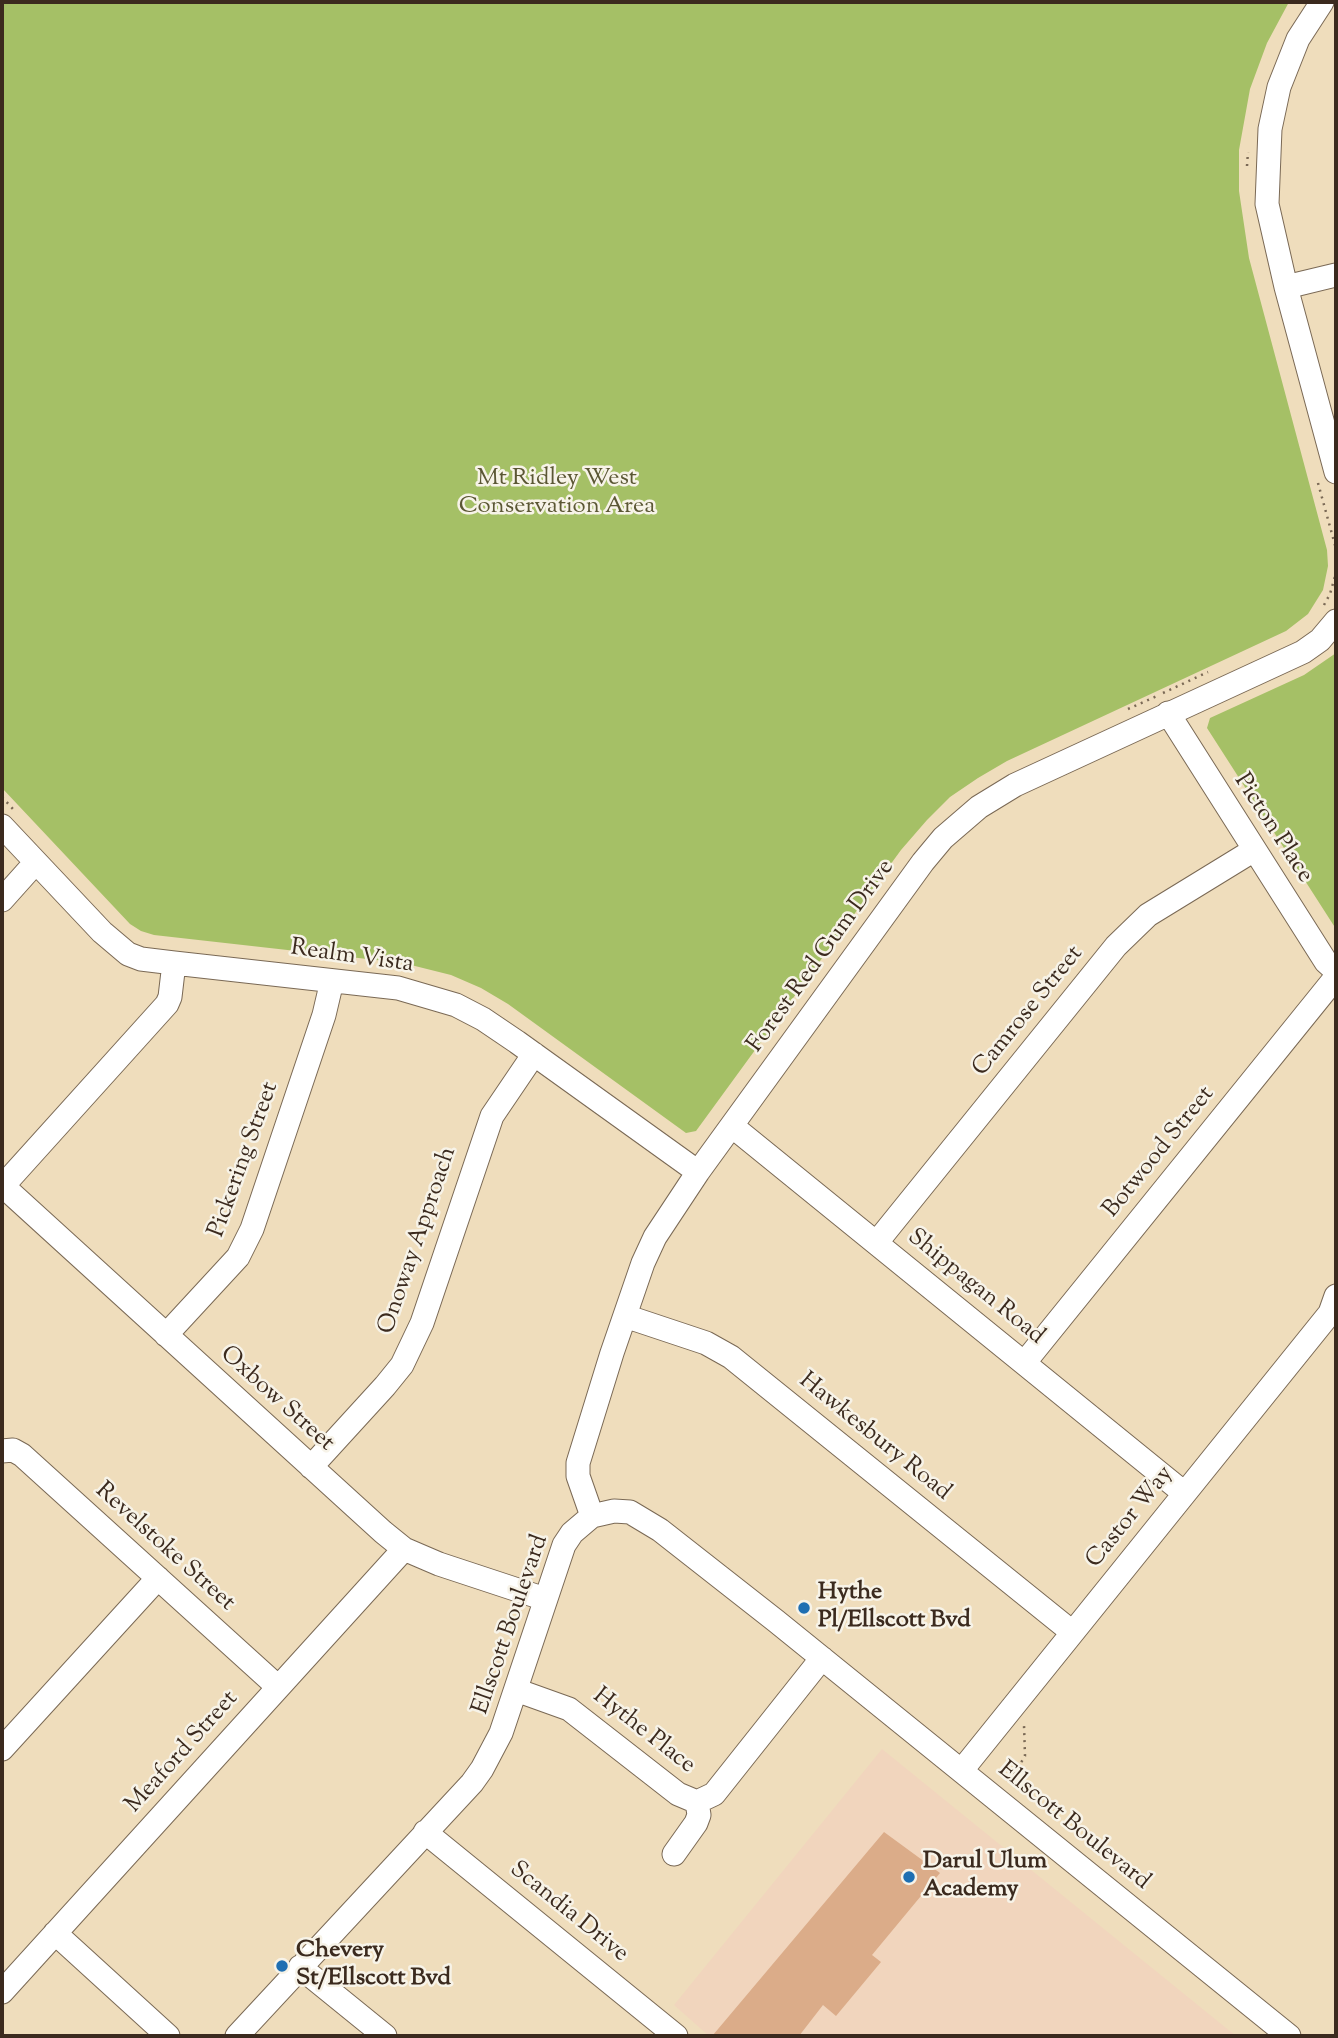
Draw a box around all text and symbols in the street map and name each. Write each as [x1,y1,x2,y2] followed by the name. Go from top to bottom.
[459,466,655,522] park label: Mt Ridley West Conservation Area
[1226,769,1318,889] street label: Picton Place
[742,855,902,1059] street label: Forest Red Gum Drive
[289,935,415,981] street label: Realm Vista
[968,941,1090,1083] street label: Camrose Street
[204,1078,286,1242] street label: Pickering Street
[1098,1082,1222,1224] street label: Botwood Street
[373,1144,465,1338] street label: Onoway Approach
[901,1224,1049,1352] street label: Shippagan Road
[213,1341,339,1459] street label: Oxbow Street
[792,1368,956,1508] street label: Hawkesbury Road
[1081,1461,1181,1575] street label: Castor Way
[88,1478,240,1618] street label: Revelstoke Street
[468,1531,556,1719] street label: Ellscott Boulevard
[818,1580,971,1636] place label: Hythe Pl/Ellscott Bvd
[796,1600,812,1616] marker: Hythe Pl/Ellscott Bvd
[586,1683,700,1781] street label: Hythe Place
[121,1686,245,1820] street label: Meaford Street
[991,1757,1155,1897] street label: Ellscott Boulevard
[923,1849,1047,1905] place label: Darul Ulum Academy
[503,1856,633,1970] street label: Scandia Drive
[901,1869,917,1885] marker: Darul Ulum Academy
[296,1938,451,1994] place label: Chevery St/Ellscott Bvd
[274,1958,290,1974] marker: Chevery St/Ellscott Bvd

